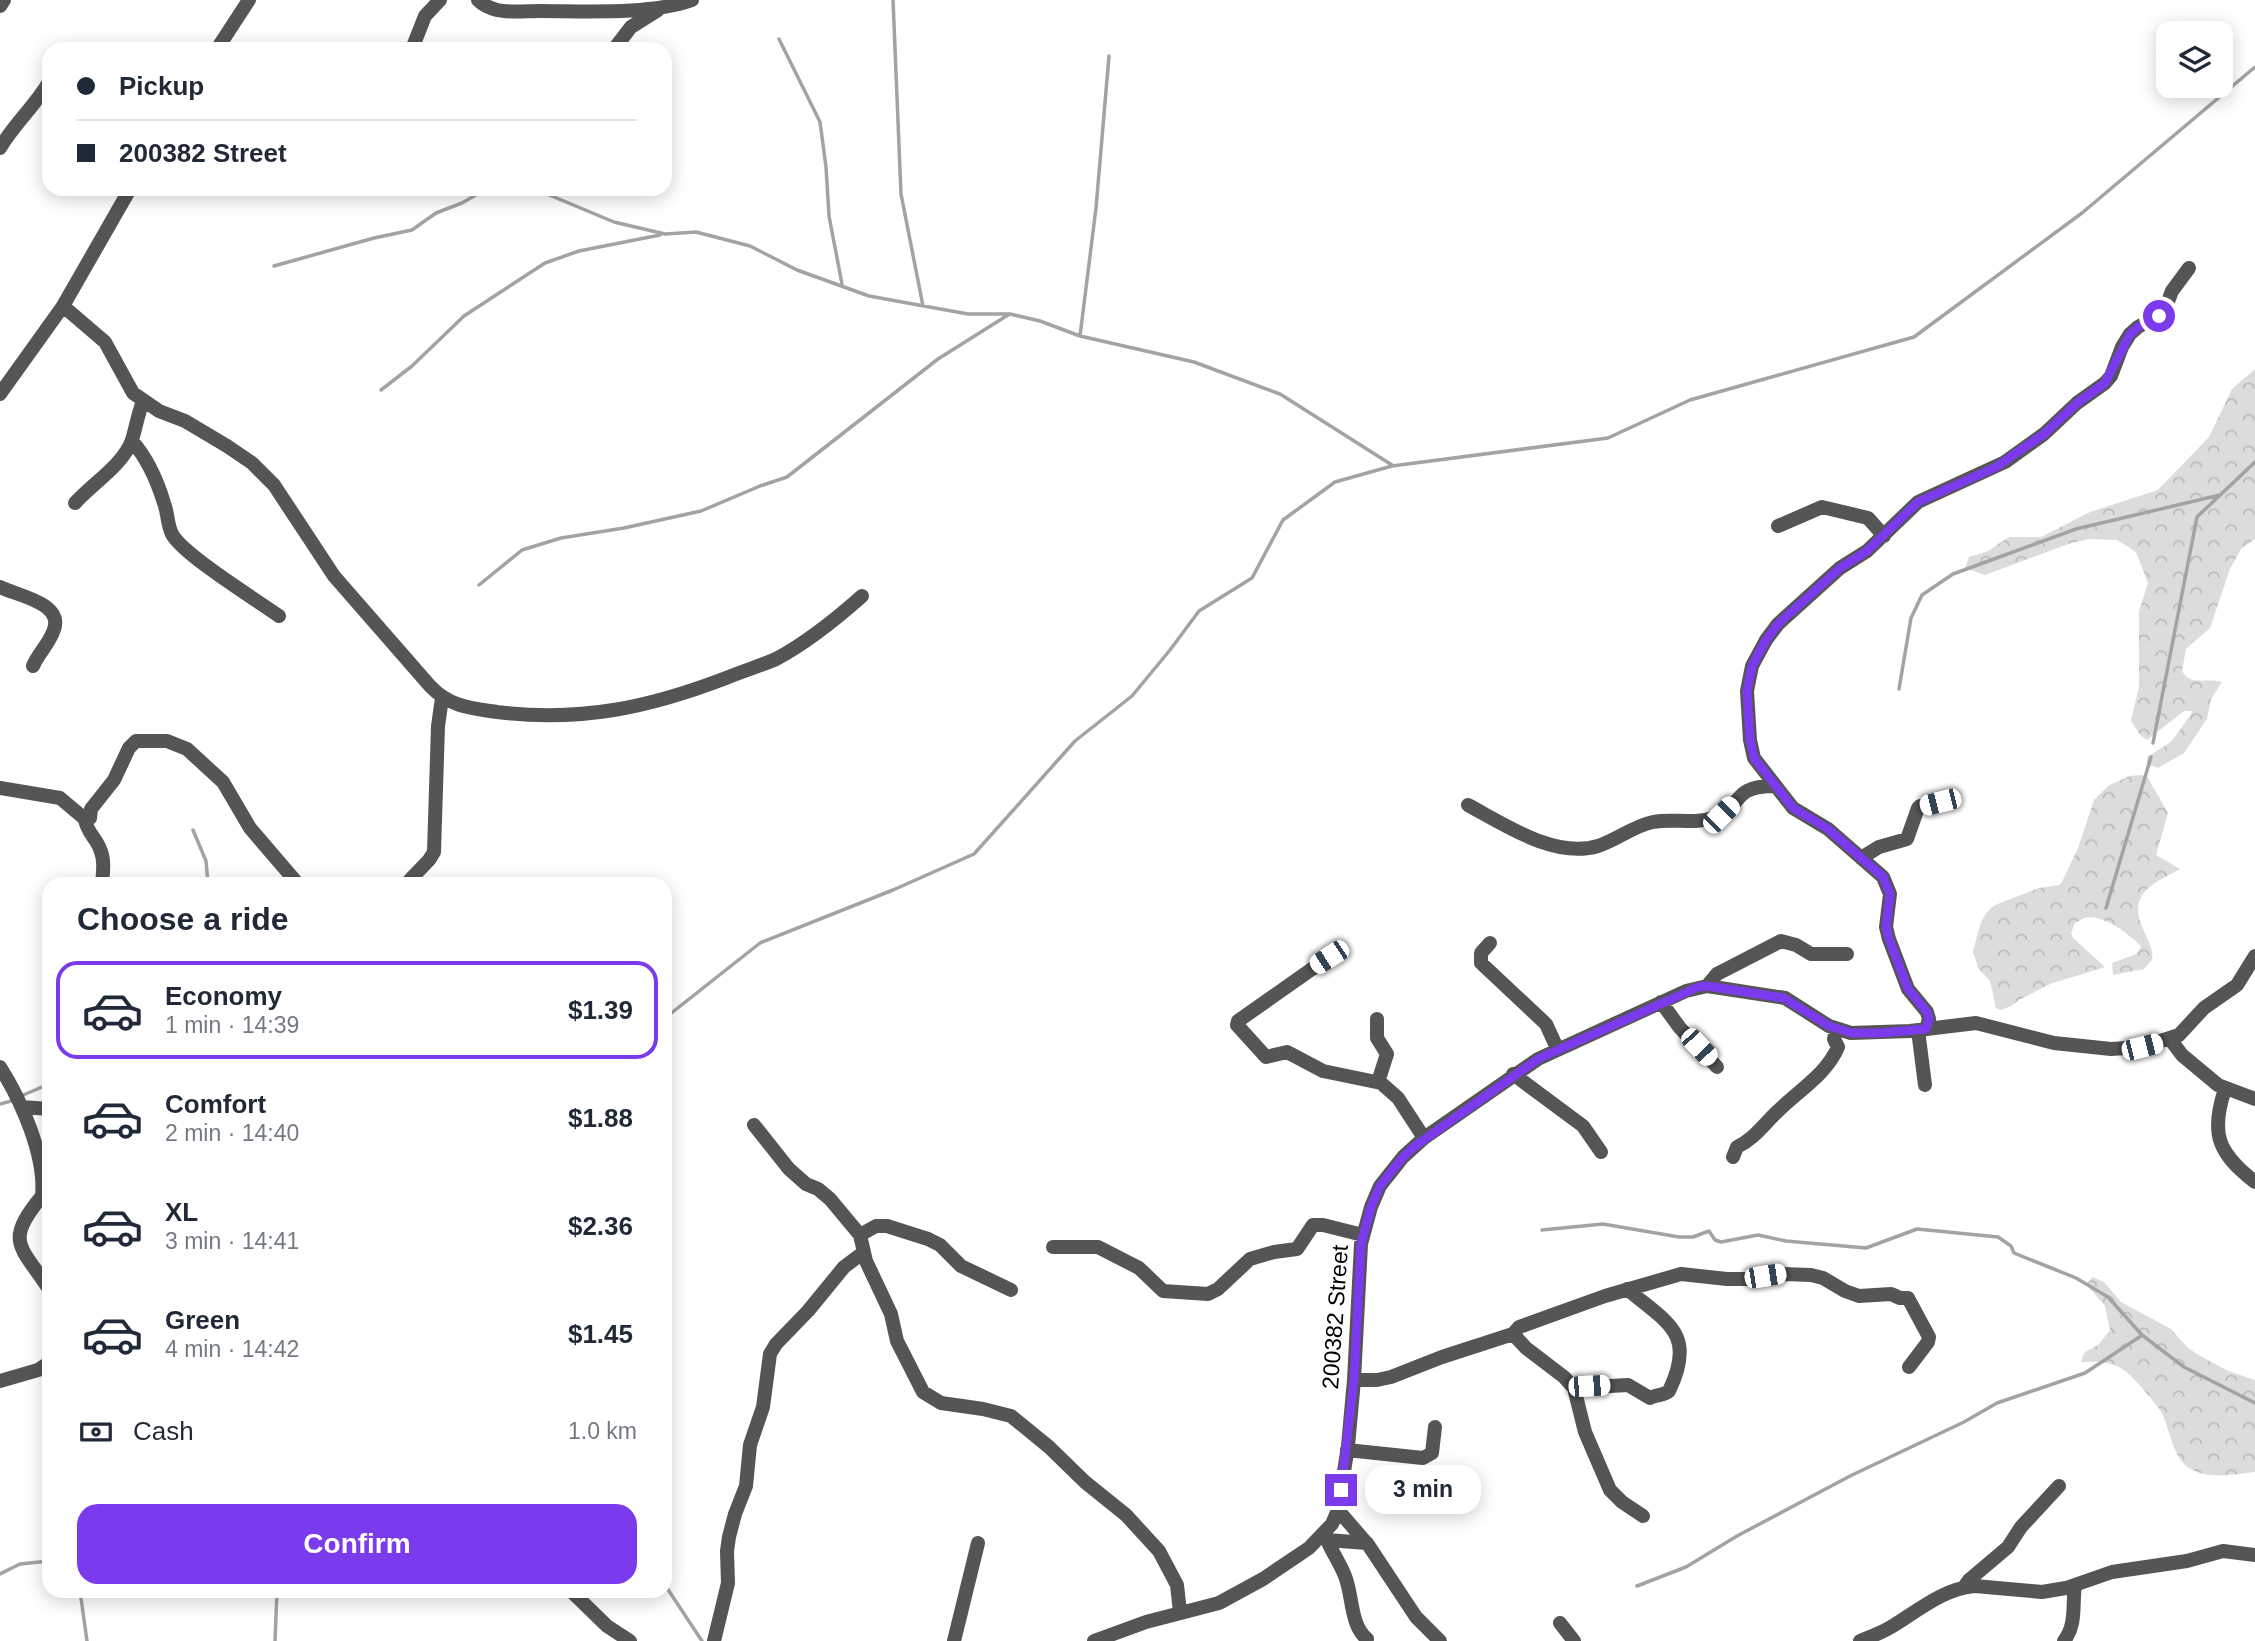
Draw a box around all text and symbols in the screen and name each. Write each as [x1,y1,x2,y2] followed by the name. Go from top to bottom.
[2156,21,2233,98] map controls
[2156,21,2233,98] button: layers
[119,71,204,101] text: Pickup
[119,138,287,168] text: 200382 Street
[2143,300,2175,332] route start
[1918,787,1963,817] car
[1699,793,1744,837] car
[77,901,289,937] text: Choose a ride
[1306,937,1353,977] car
[81,979,144,1042] icon: car
[165,981,282,1011] text: Economy
[568,995,633,1025] text: $1.39
[165,1012,299,1038] text: 1 min · 14:39
[1677,1024,1722,1070] car
[2120,1032,2165,1062] car
[81,1087,144,1150] icon: car
[165,1089,266,1119] text: Comfort
[568,1103,633,1133] text: $1.88
[165,1120,299,1146] text: 2 min · 14:40
[81,1195,144,1258] icon: car
[165,1197,198,1227] text: XL
[568,1211,633,1241] text: $2.36
[165,1228,299,1254] text: 3 min · 14:41
[1317,1243,1353,1390] street label: 200382 Street
[1743,1262,1788,1290] car
[81,1303,144,1366] icon: car
[165,1305,240,1335] text: Green
[568,1319,633,1349] text: $1.45
[165,1336,299,1362] text: 4 min · 14:42
[1568,1374,1611,1398] car
[77,1413,115,1451] icon: cash
[133,1416,194,1446] text: Cash
[568,1418,637,1444] text: 1.0 km
[1366,1466,1481,1514] callout: 3 min
[1325,1474,1357,1506] route end
[1393,1476,1453,1502] text: 3 min
[77,1504,637,1584] button: Confirm

